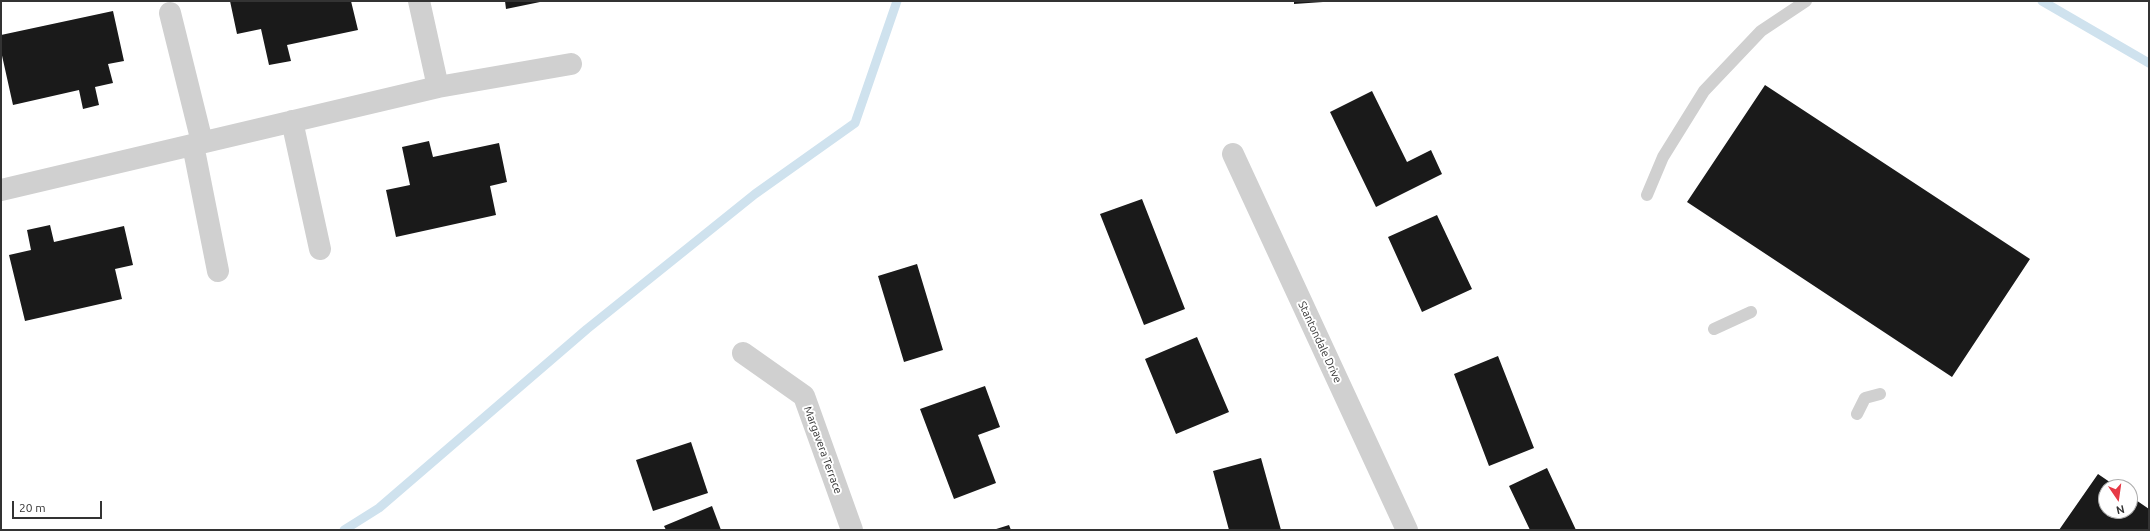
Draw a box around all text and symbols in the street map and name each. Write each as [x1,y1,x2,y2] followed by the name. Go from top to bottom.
[1295,299,1345,385] street label: Stantondale Drive
[801,405,845,495] street label: Margavera Terrace
[2098,479,2138,519] north arrow
[14,493,104,519] scale bar
[19,501,46,514] text: 20 m
[2115,503,2126,516] text: N

